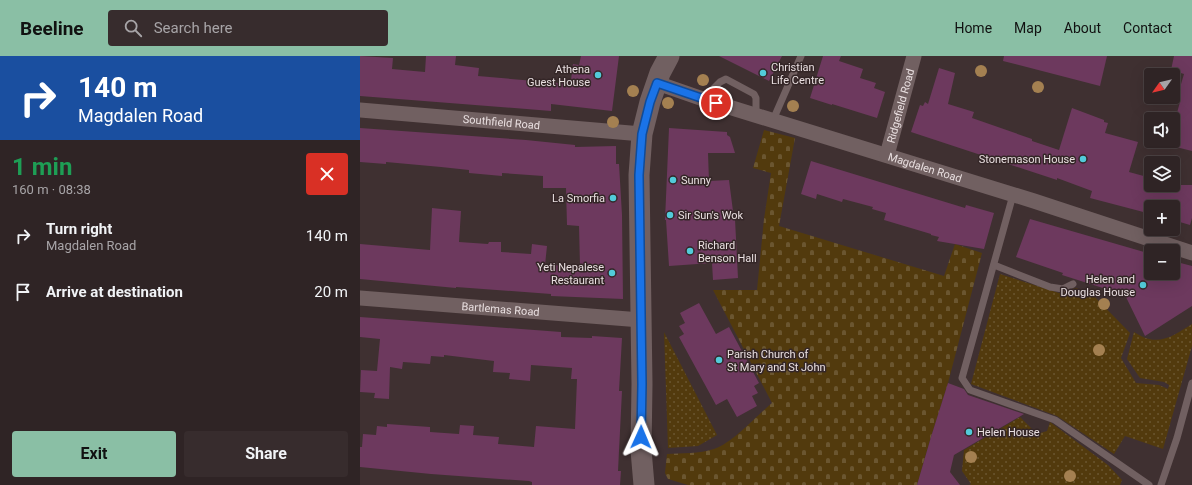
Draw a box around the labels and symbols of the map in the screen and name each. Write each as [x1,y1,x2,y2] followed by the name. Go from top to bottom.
[771,61,824,87] place label: Christian Life Centre
[527,63,590,89] place label: Athena Guest House
[884,67,917,144] street label: Ridgefield Road
[758,68,768,78] marker: Christian Life Centre
[1144,68,1180,104] north arrow
[593,70,603,80] marker: Athena Guest House
[699,86,733,120] pin
[462,112,541,132] street label: Southfield Road
[886,150,964,185] street label: Magdalen Road
[979,153,1075,166] place label: Stonemason House
[1078,154,1088,164] marker: Stonemason House
[681,174,712,187] place label: Sunny
[668,175,678,185] marker: Sunny
[552,192,605,205] place label: La Smorfia
[608,193,618,203] marker: La Smorfia
[678,209,744,222] place label: Sir Sun's Wok
[665,210,675,220] marker: Sir Sun's Wok
[698,239,757,265] place label: Richard Benson Hall
[685,246,695,256] marker: Richard Benson Hall
[537,261,604,287] place label: Yeti Nepalese Restaurant
[607,268,617,278] marker: Yeti Nepalese Restaurant
[1061,273,1135,299] place label: Helen and Douglas House
[1138,280,1148,290] marker: Helen and Douglas House
[461,299,540,319] street label: Bartlemas Road
[727,348,826,374] place label: Parish Church of St Mary and St John
[714,355,724,365] marker: Parish Church of St Mary and St John
[620,416,662,458] position arrow
[977,426,1040,439] place label: Helen House
[964,427,974,437] marker: Helen House

